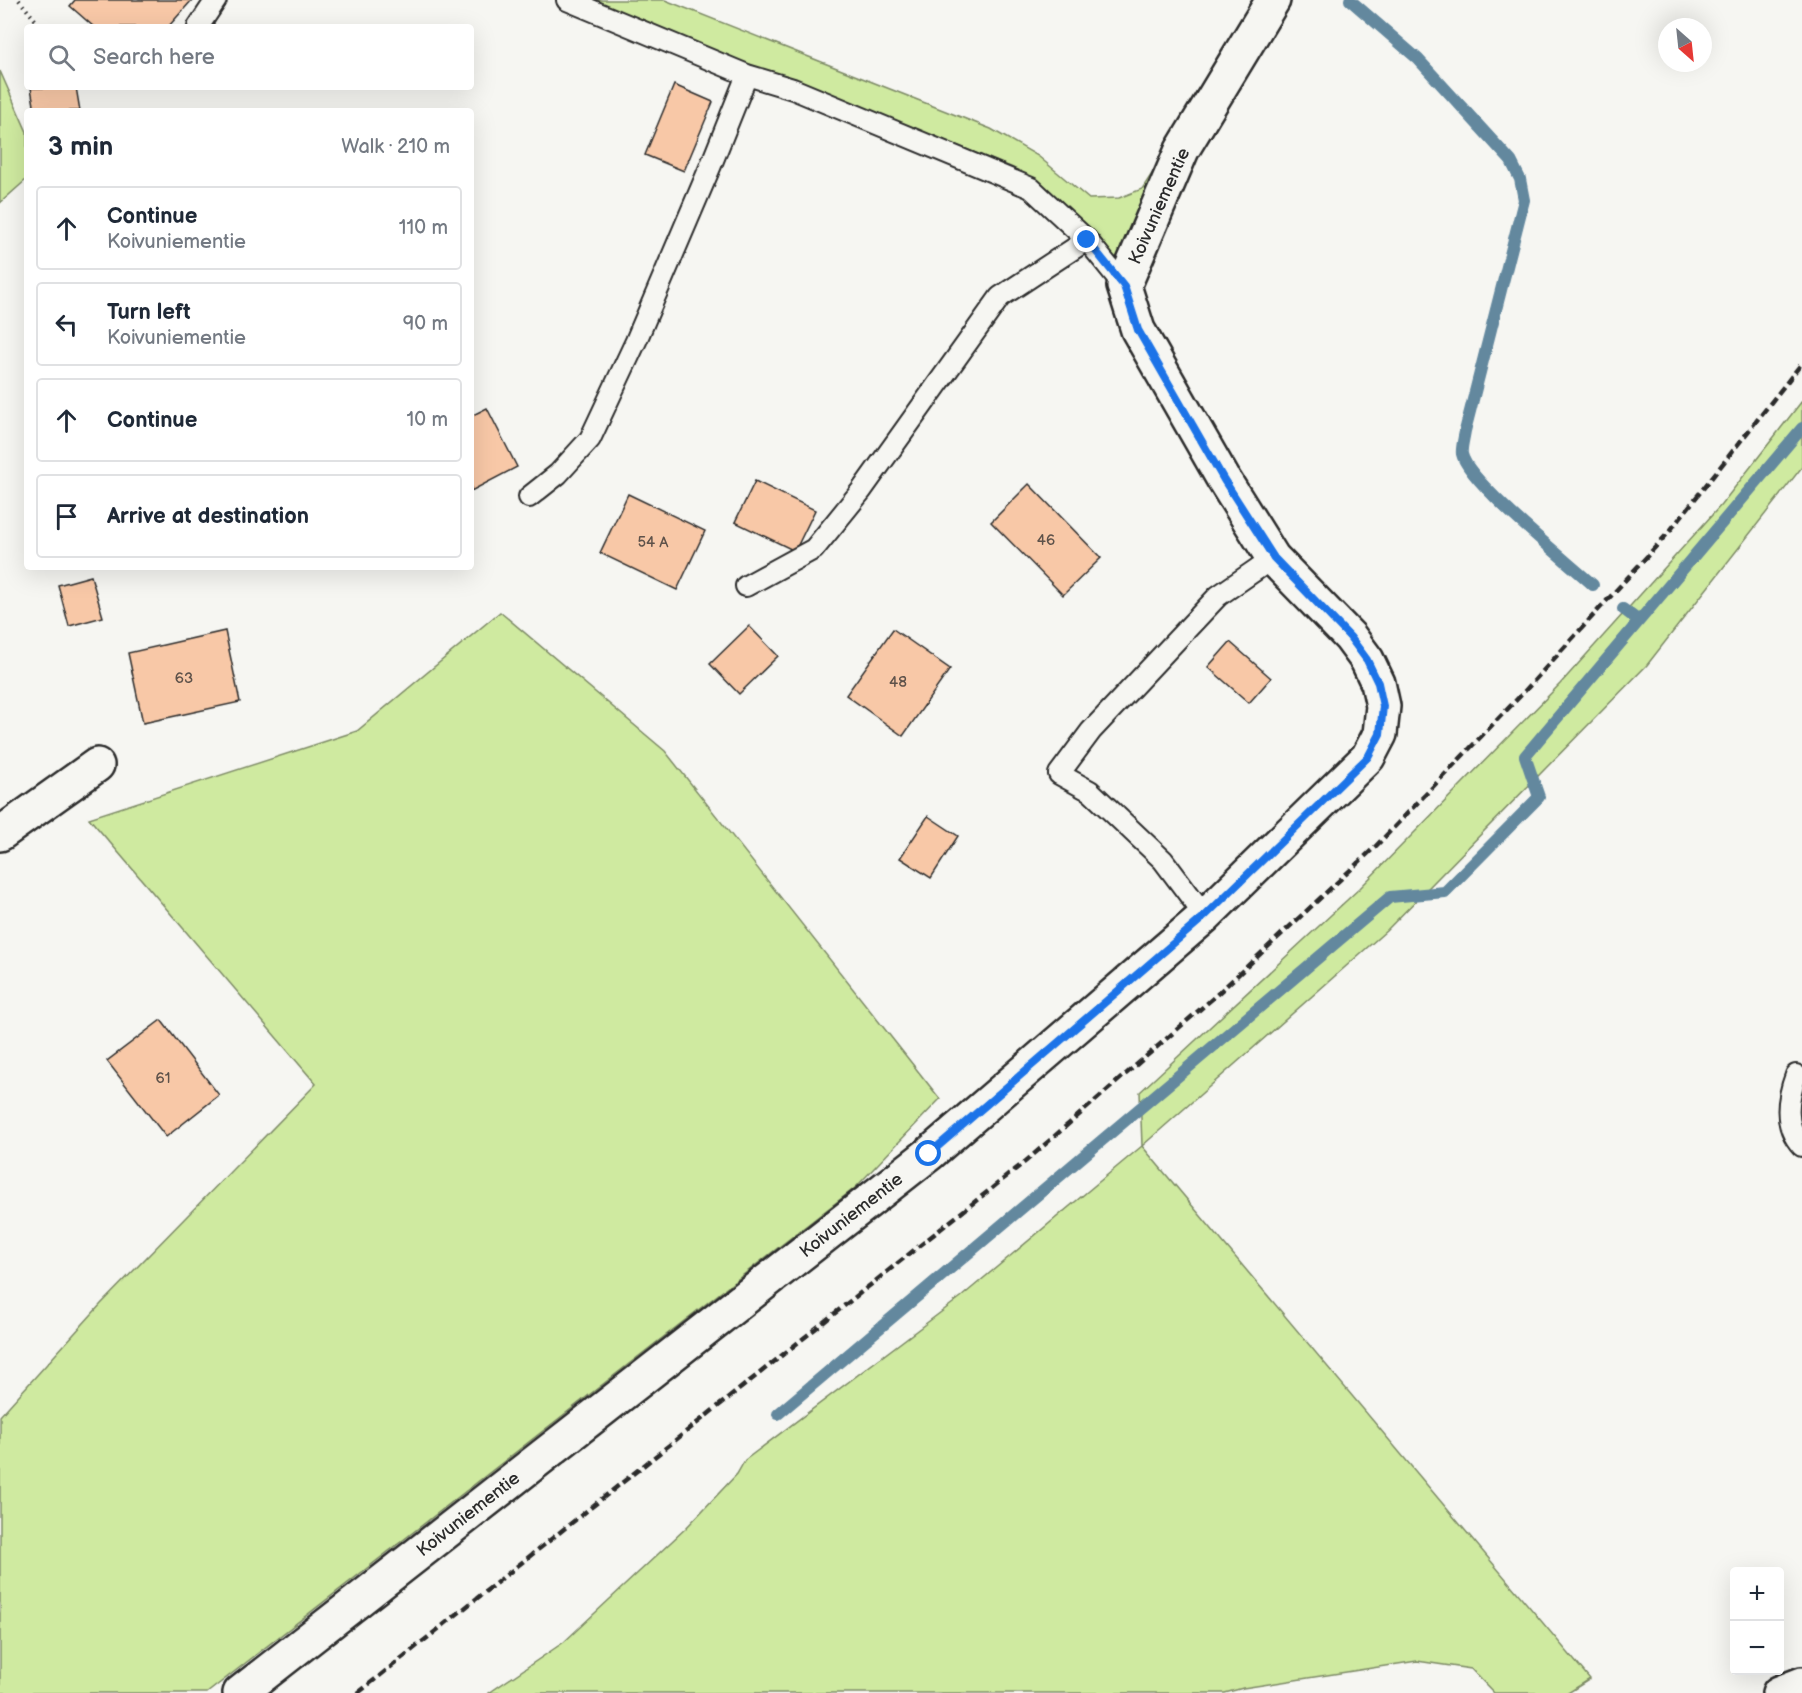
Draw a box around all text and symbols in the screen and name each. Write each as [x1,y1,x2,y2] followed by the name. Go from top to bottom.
[1658,18,1712,72] north arrow
[24,24,474,90] search box
[45,41,78,74] icon: search
[93,44,215,71] text: Search here
[48,132,113,163] text: 3 min
[341,135,450,159] text: Walk · 210 m
[1124,145,1195,268] street label: Koivuniementie
[107,203,197,230] text: Continue
[50,212,83,245] icon: ahead
[399,216,448,240] text: 110 m
[1073,226,1099,252] route end
[107,230,246,254] text: Koivuniementie
[107,299,191,326] text: Turn left
[50,308,83,341] icon: left
[403,312,448,336] text: 90 m
[107,326,246,350] text: Koivuniementie
[50,404,83,437] icon: ahead
[107,407,197,434] text: Continue
[407,408,448,432] text: 10 m
[50,500,83,533] icon: arrive
[107,503,309,530] text: Arrive at destination
[1037,531,1055,550] house number: 46
[638,533,669,552] house number: 54 A
[175,669,193,688] house number: 63
[889,673,907,692] house number: 48
[156,1069,170,1088] house number: 61
[915,1140,941,1166] route start
[796,1168,907,1262] street label: Koivuniementie
[413,1467,524,1561] street label: Koivuniementie
[1730,1567,1784,1675] map controls
[1730,1567,1784,1621] button: +
[1730,1621,1784,1675] button: −

